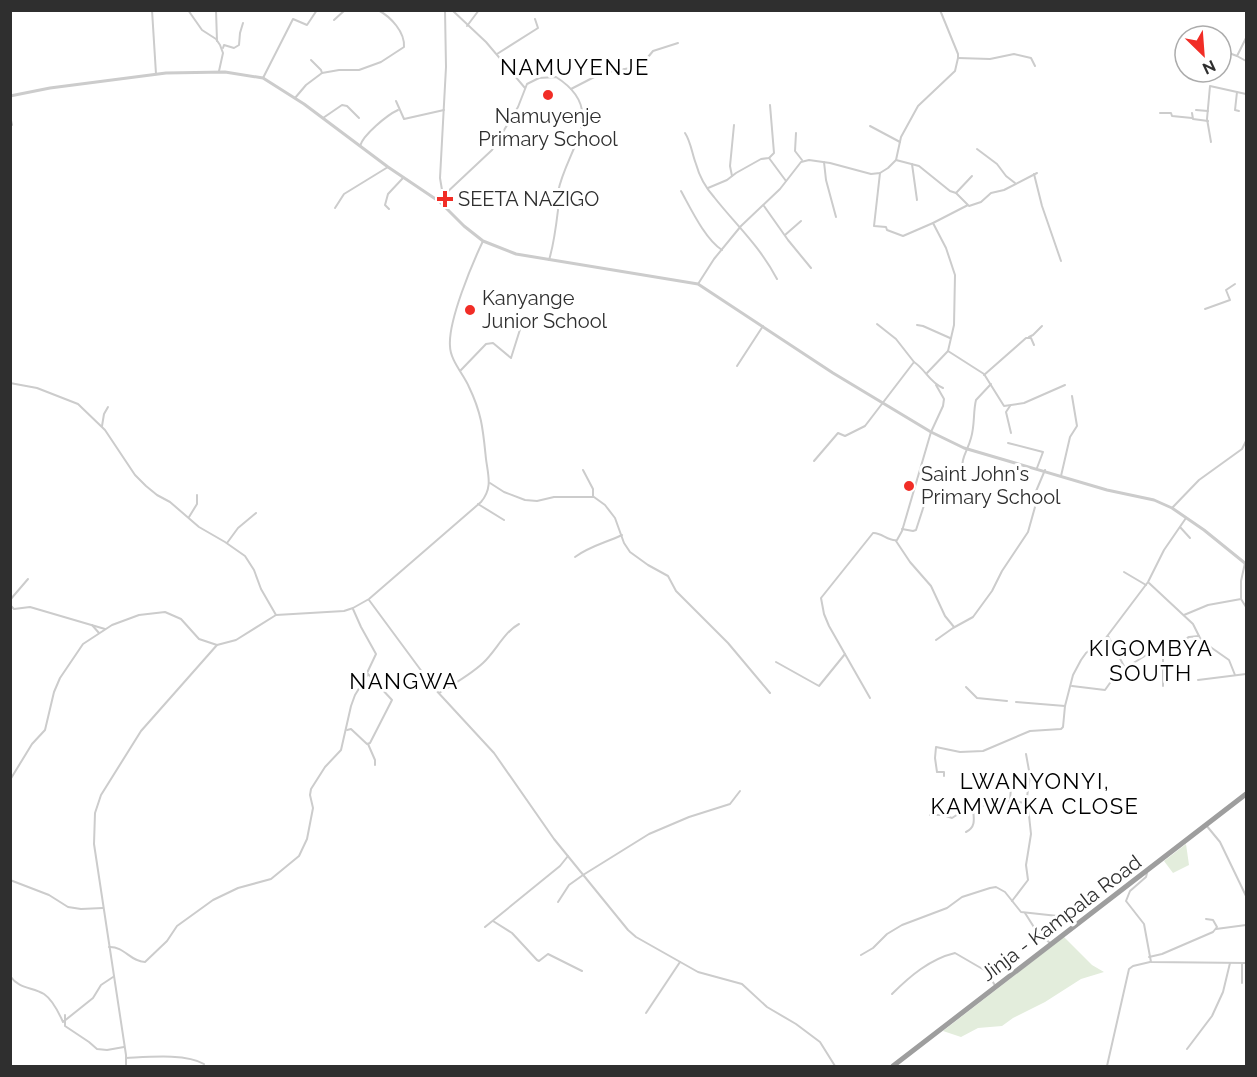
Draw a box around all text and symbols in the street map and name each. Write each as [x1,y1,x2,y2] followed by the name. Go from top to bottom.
[1173,24,1233,84] north arrow
[500,54,650,80] district label: NAMUYENJE
[1200,56,1219,78] text: N
[541,88,555,102] marker: Namuyenje Primary School
[478,104,618,151] place label: Namuyenje Primary School
[458,187,599,211] place label: SEETA NAZIGO
[436,190,454,208] marker: SEETA NAZIGO
[482,286,608,333] place label: Kanyange Junior School
[463,303,477,317] marker: Kanyange Junior School
[921,462,1061,509] place label: Saint John's Primary School
[902,479,916,493] marker: Saint John's Primary School
[1089,635,1213,686] district label: KIGOMBYA SOUTH
[349,668,459,694] district label: NANGWA
[931,768,1139,819] district label: LWANYONYI, KAMWAKA CLOSE
[976,850,1146,986] street label: Jinja - Kampala Road

